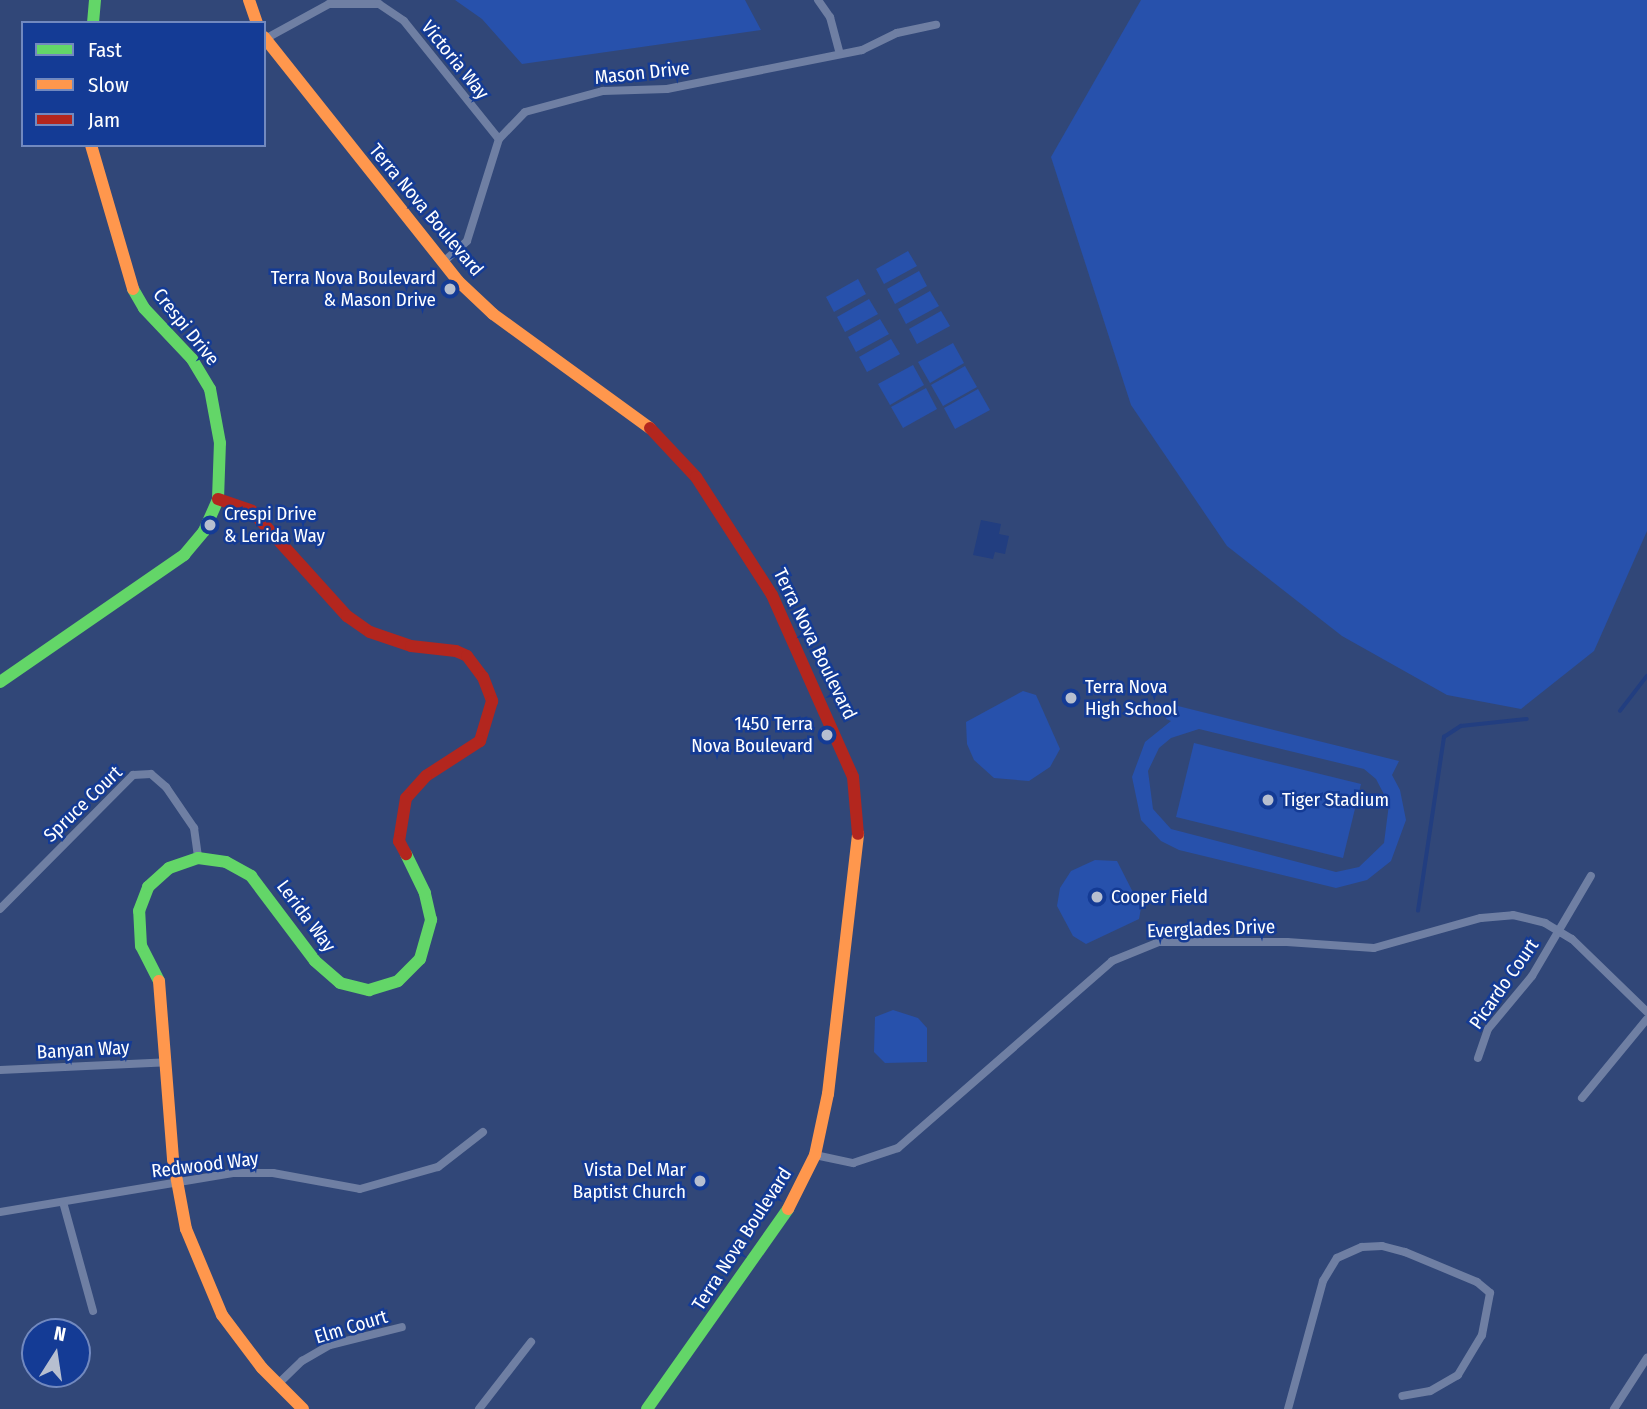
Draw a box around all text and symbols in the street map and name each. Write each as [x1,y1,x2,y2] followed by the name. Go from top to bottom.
[416,16,494,104] street label: Victoria Way
[21,21,266,147] legend
[88,37,122,63] text: Fast
[593,57,691,89] street label: Mason Drive
[88,72,129,98] text: Slow
[88,107,120,133] text: Jam
[364,139,488,281] street label: Terra Nova Boulevard
[271,267,436,311] place label: Terra Nova Boulevard & Mason Drive
[442,281,458,297] marker: Terra Nova Boulevard & Mason Drive
[148,284,224,370] street label: Crespi Drive
[224,503,325,547] place label: Crespi Drive & Lerida Way
[202,517,218,533] marker: Crespi Drive & Lerida Way
[769,565,861,723] street label: Terra Nova Boulevard
[1085,676,1177,720] place label: Terra Nova High School
[1063,690,1079,706] marker: Terra Nova High School
[691,713,813,757] place label: 1450 Terra Nova Boulevard
[819,727,835,743] marker: 1450 Terra Nova Boulevard
[39,761,127,847] street label: Spruce Court
[1282,789,1389,811] place label: Tiger Stadium
[1260,792,1276,808] marker: Tiger Stadium
[272,876,340,956] street label: Lerida Way
[1111,886,1208,908] place label: Cooper Field
[1089,889,1105,905] marker: Cooper Field
[1147,915,1275,943] street label: Everglades Drive
[1465,935,1543,1033] street label: Picardo Court
[36,1036,130,1064] street label: Banyan Way
[150,1147,260,1183] street label: Redwood Way
[573,1159,686,1203] place label: Vista Del Mar Baptist Church
[687,1163,797,1315] street label: Terra Nova Boulevard
[692,1173,708,1189] marker: Vista Del Mar Baptist Church
[312,1305,390,1349] street label: Elm Court
[21,1318,91,1388] north arrow
[52,1321,68,1346] text: N

